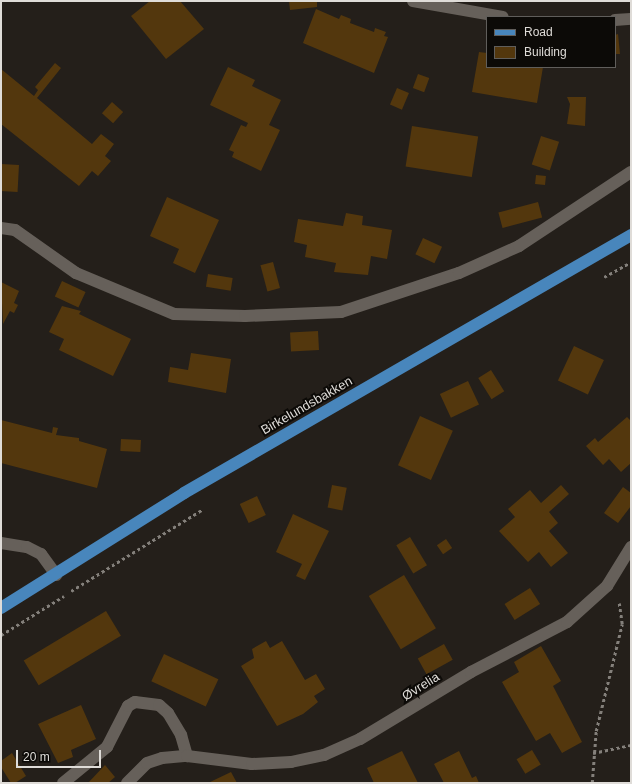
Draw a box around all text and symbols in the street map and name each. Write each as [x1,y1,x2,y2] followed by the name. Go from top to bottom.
[486,16,616,68] legend
[524,25,553,39] text: Road
[524,45,567,59] text: Building
[259,374,355,438] street label: Birkelundsbakken
[399,669,443,705] street label: Øvrelia
[18,742,103,768] scale bar
[23,750,50,764] text: 20 m

